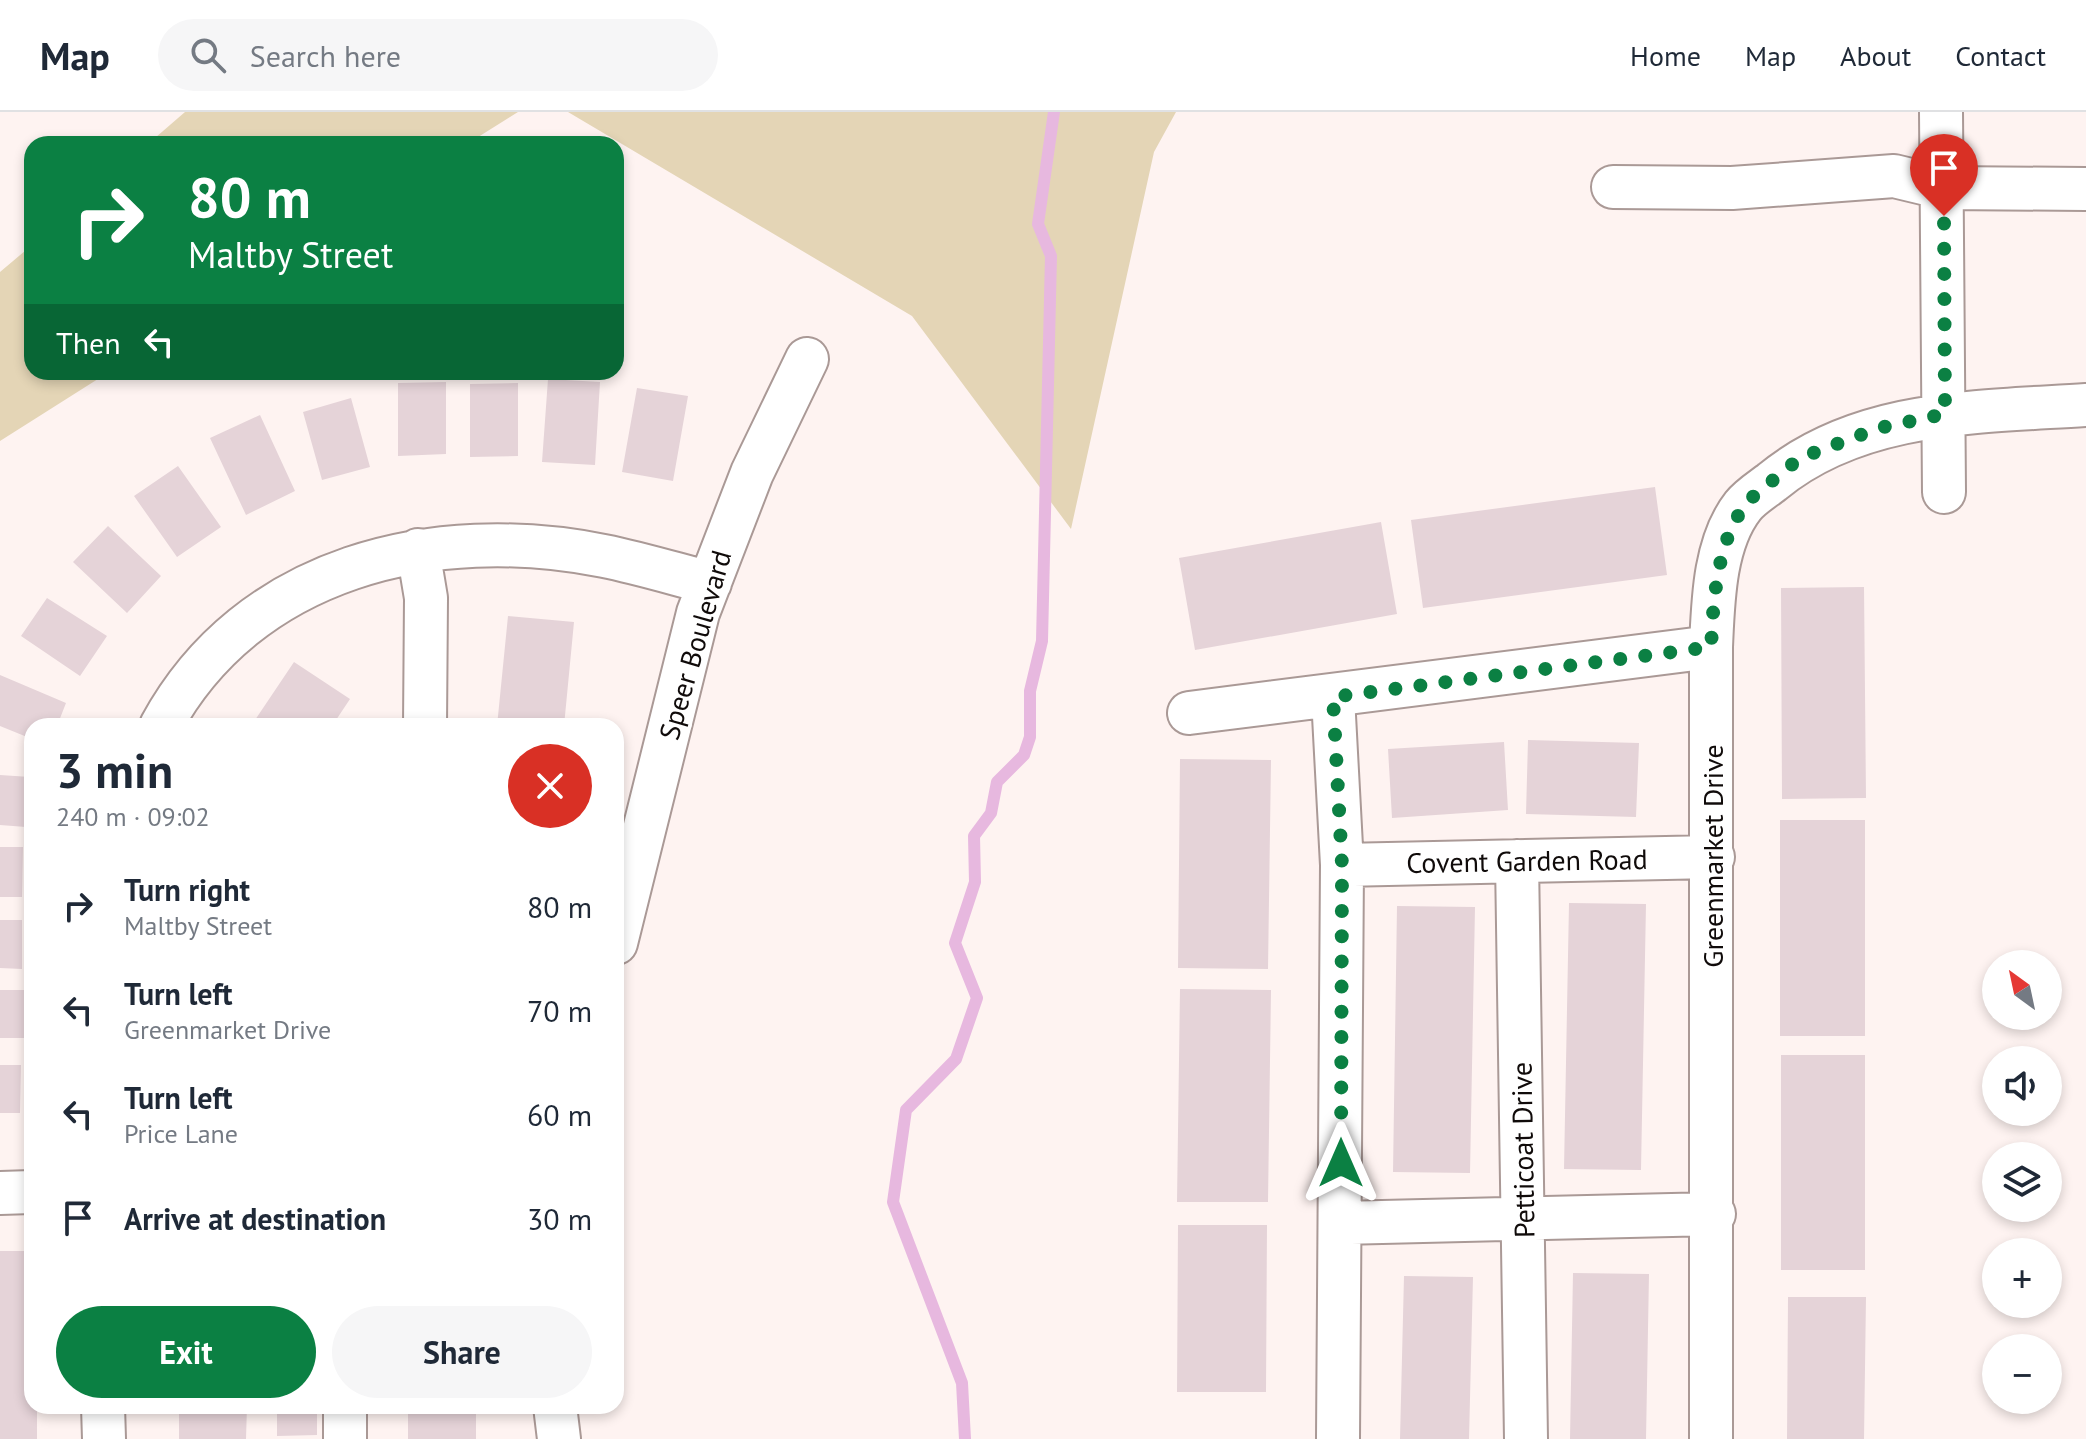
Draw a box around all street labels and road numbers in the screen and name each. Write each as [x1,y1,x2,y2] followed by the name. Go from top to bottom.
[650,546,739,744] street label: Speer Boulevard
[1694,744,1731,968] street label: Greenmarket Drive
[1406,840,1648,881] street label: Covent Garden Road
[1502,1062,1543,1238] street label: Petticoat Drive

